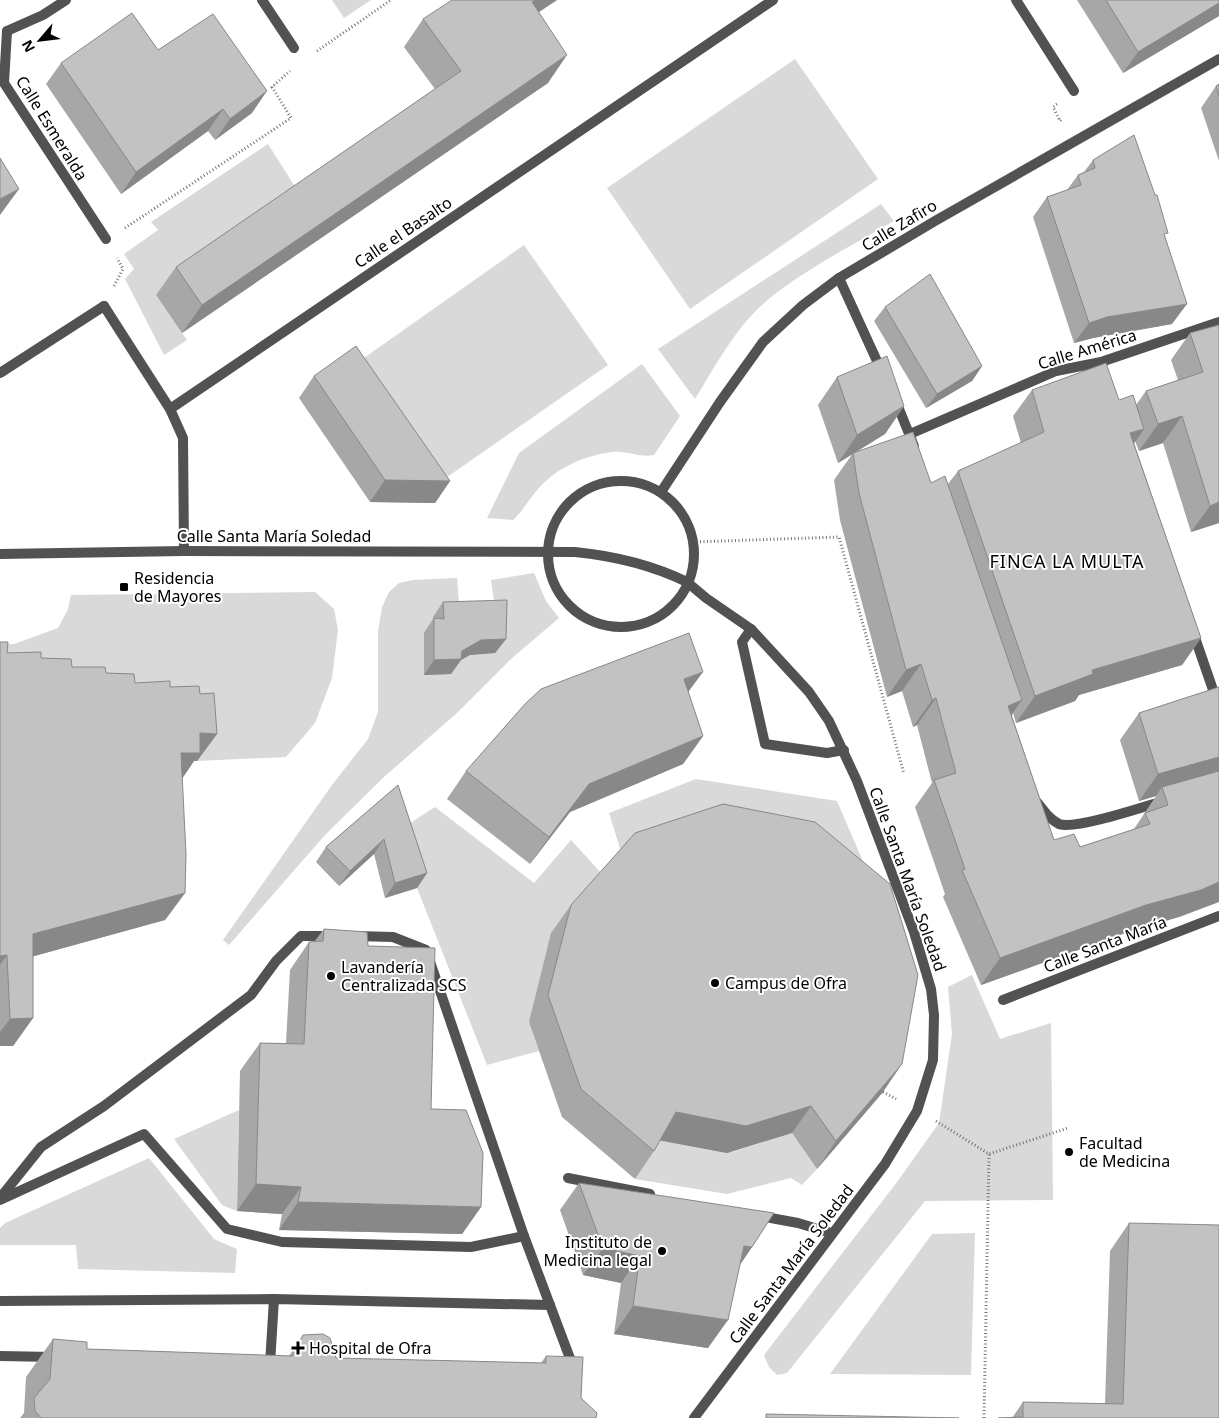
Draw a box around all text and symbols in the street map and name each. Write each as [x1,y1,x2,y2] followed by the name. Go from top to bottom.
[15,15,65,65] north arrow
[17,37,39,56] text: N
[11,72,93,184] street label: Calle Esmeralda
[350,191,456,273] street label: Calle el Basalto
[857,194,941,256] street label: Calle Zafiro
[1035,324,1139,374] street label: Calle América
[177,525,371,547] street label: Calle Santa María Soledad
[989,549,1145,573] district label: FINCA LA MULTA
[134,567,221,607] place label: Residencia de Mayores
[118,581,130,593] marker: Residencia de Mayores
[864,784,952,974] street label: Calle Santa María Soledad
[1040,910,1170,978] street label: Calle Santa María
[341,956,467,996] place label: Lavandería Centralizada SCS
[325,970,337,982] marker: Lavandería Centralizada SCS
[725,972,847,994] place label: Campus de Ofra
[709,977,721,989] marker: Campus de Ofra
[1079,1132,1170,1172] place label: Facultad de Medicina
[1063,1146,1075,1158] marker: Facultad de Medicina
[724,1180,858,1348] street label: Calle Santa María Soledad
[544,1231,652,1271] place label: Instituto de Medicina legal
[656,1245,668,1257] marker: Instituto de Medicina legal
[309,1337,432,1359] place label: Hospital de Ofra
[291,1341,305,1355] marker: Hospital de Ofra

